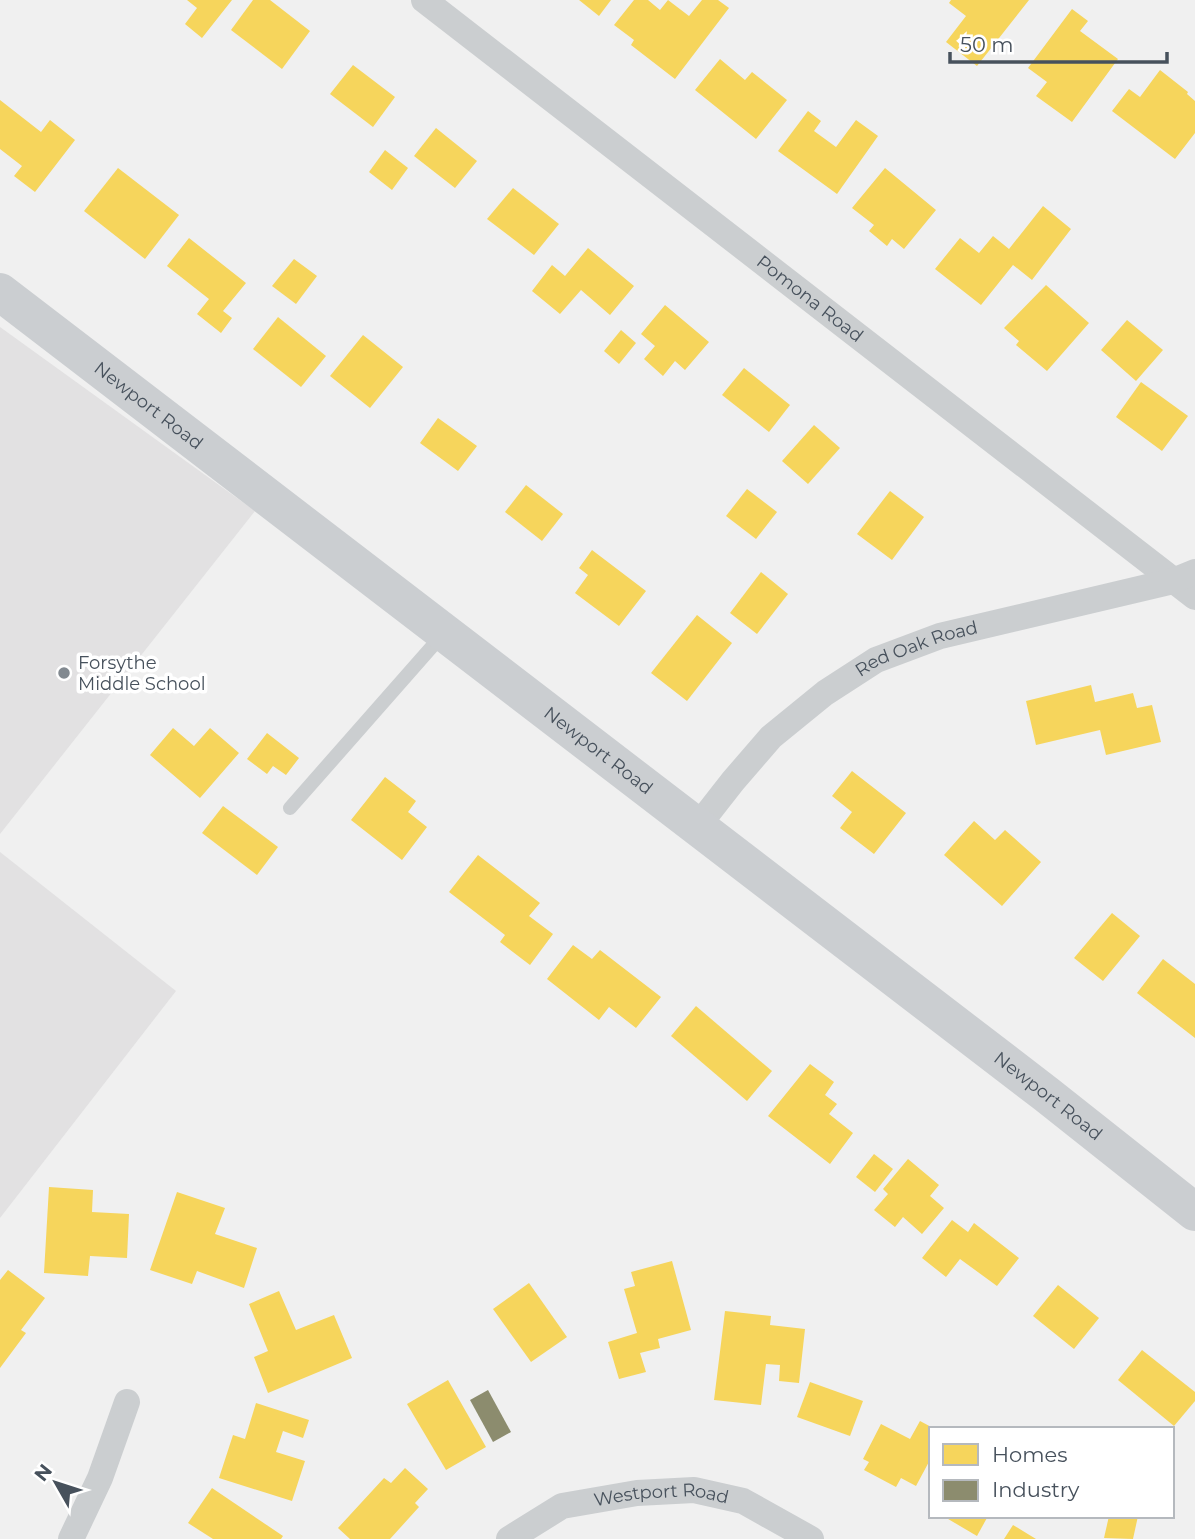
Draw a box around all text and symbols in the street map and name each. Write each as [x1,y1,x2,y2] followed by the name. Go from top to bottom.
[950,21,1167,65] scale bar
[960,32,1014,57] text: 50 m
[752,251,868,347] street label: Pomona Road
[90,357,207,454] street label: Newport Road
[851,617,980,681] street label: Red Oak Road
[78,652,206,695] place label: Forsythe Middle School
[56,665,72,681] marker: Forsythe Middle School
[540,702,657,799] street label: Newport Road
[990,1047,1107,1145] street label: Newport Road
[929,1427,1174,1518] legend
[992,1442,1067,1467] text: Homes
[21,1448,91,1518] north arrow
[29,1459,57,1486] text: N
[992,1477,1080,1502] text: Industry
[592,1479,731,1511] street label: Westport Road

